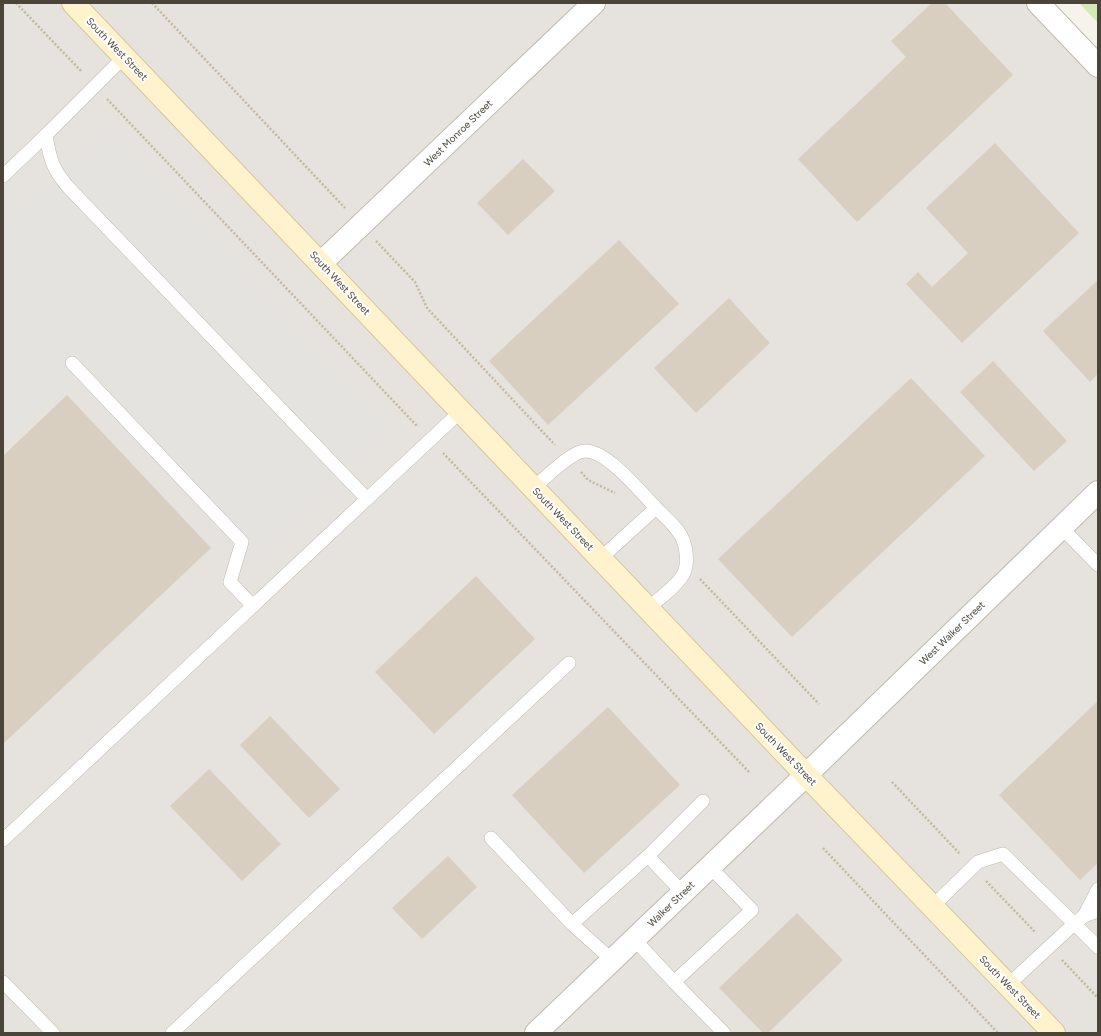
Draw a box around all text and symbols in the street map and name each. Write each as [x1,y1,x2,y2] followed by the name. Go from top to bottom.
[84,15,151,83] street label: South West Street
[421,97,495,169] street label: West Monroe Street
[307,248,373,318] street label: South West Street
[530,485,597,553] street label: South West Street
[917,598,988,668] street label: West Walker Street
[753,720,820,788] street label: South West Street
[645,878,697,930] street label: Walker Street
[977,953,1044,1021] street label: South West Street

